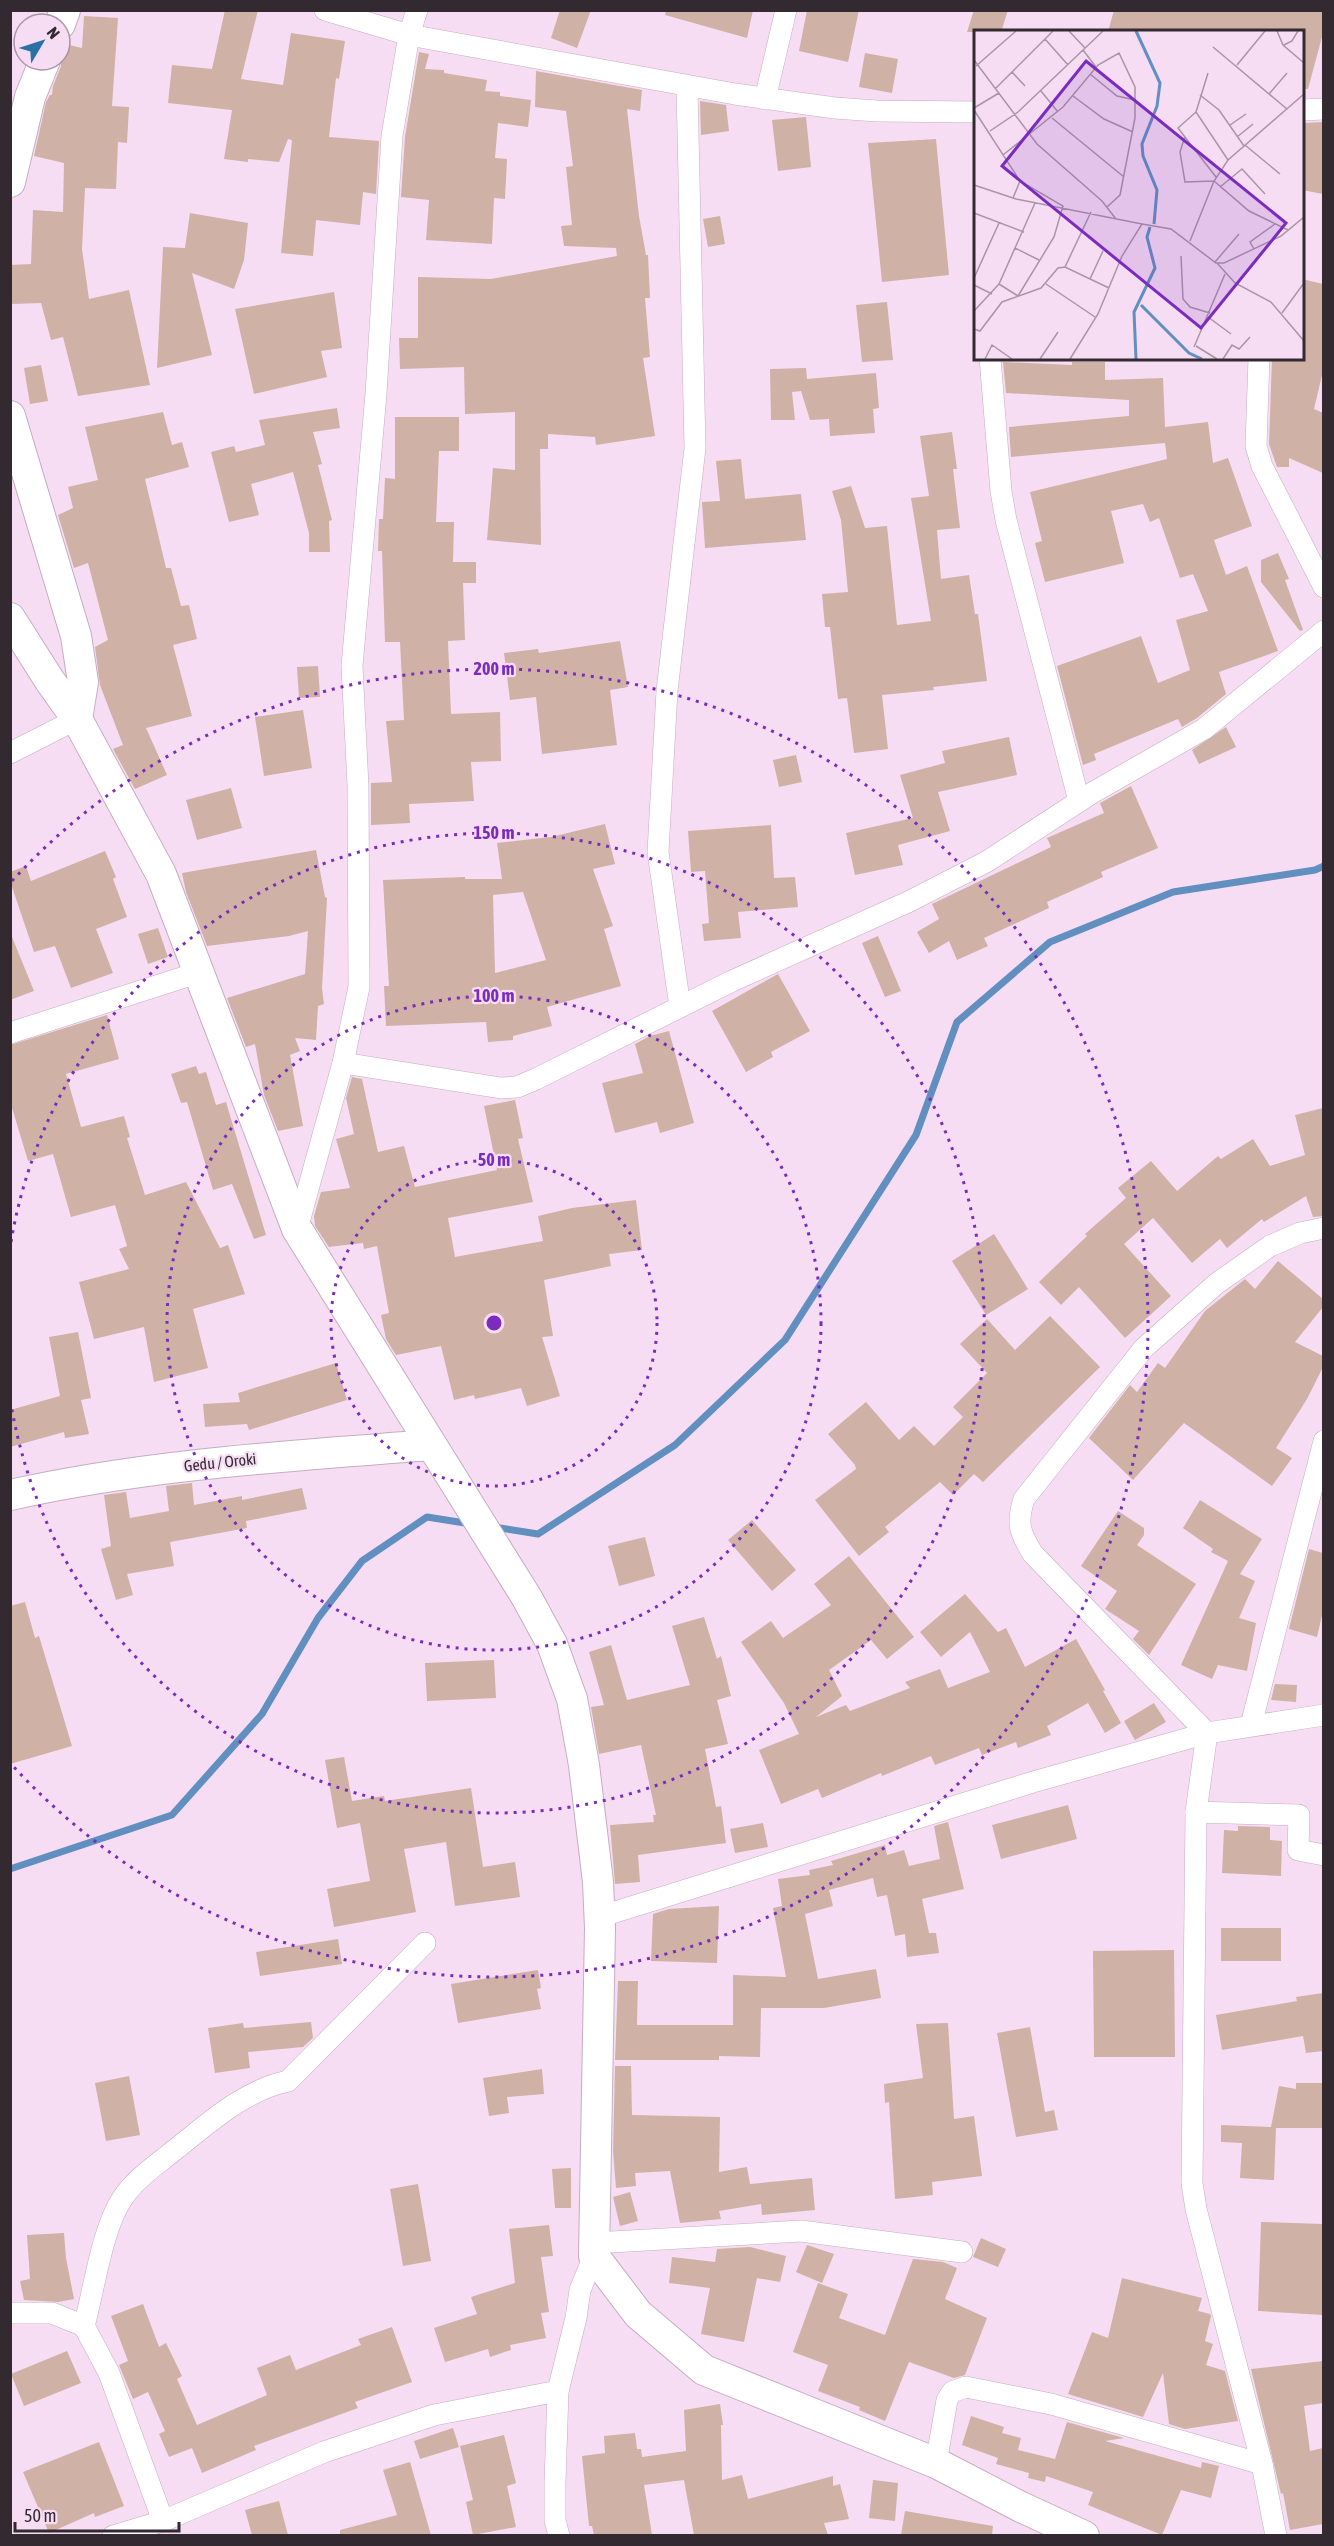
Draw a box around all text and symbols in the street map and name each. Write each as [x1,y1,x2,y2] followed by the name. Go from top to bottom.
[12,12,72,72] north arrow
[44,23,64,42] text: N
[974,30,1304,360] inset map
[474,658,514,679] text: 200 m
[474,822,514,843] text: 150 m
[474,985,514,1006] text: 100 m
[478,1149,510,1170] text: 50 m
[484,1313,504,1333] centre of rings
[183,1449,257,1475] street label: Gedu / Oroki
[15,2495,178,2533] scale bar
[24,2505,56,2526] text: 50 m

